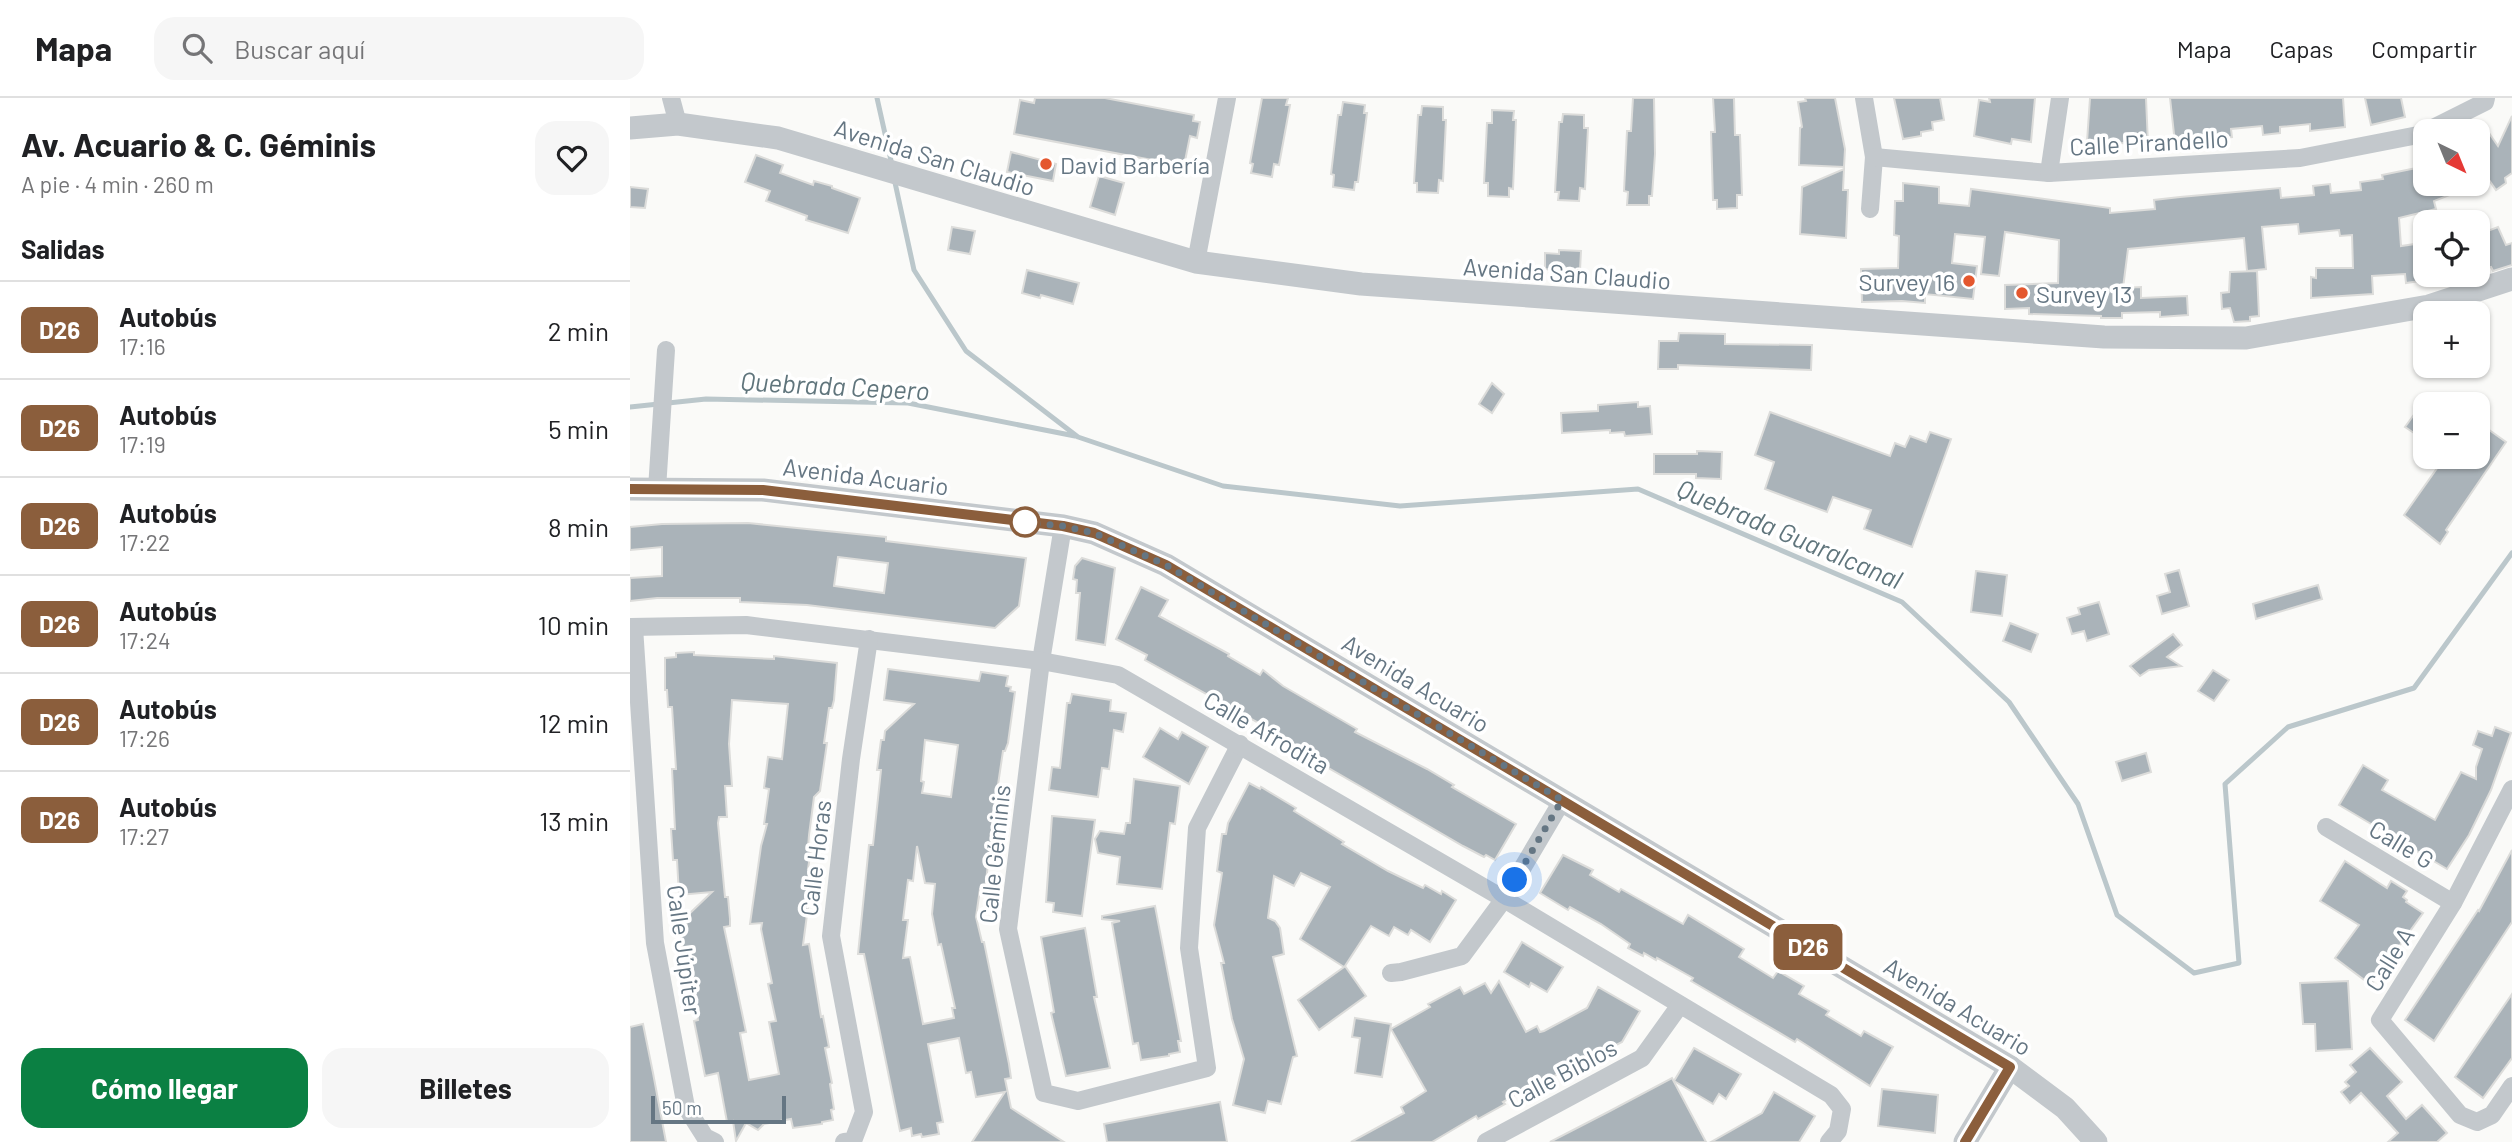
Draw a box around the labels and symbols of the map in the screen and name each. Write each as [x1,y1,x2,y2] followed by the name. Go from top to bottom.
[831,113,1039,201] street label: Avenida San Claudio
[2413,119,2490,196] north arrow
[2069,123,2229,161] street label: Calle Pirandello
[1060,150,1210,179] place label: David Barbería
[1038,156,1054,172] marker: David Barbería
[1462,251,1672,295] street label: Avenida San Claudio
[1859,267,1955,296] place label: Survey 16
[1961,273,1977,289] marker: Survey 16
[2036,279,2132,308] place label: Survey 13
[2014,285,2030,301] marker: Survey 13
[740,365,930,405] water label: Quebrada Cepero
[781,451,951,501] street label: Avenida Acuario
[1673,472,1907,595] water label: Quebrada Guaralcanal
[1010,507,1040,537] unlabelled marker
[1337,628,1495,738] street label: Avenida Acuario
[1199,684,1335,780] street label: Calle Afrodita
[972,783,1016,925] street label: Calle Géminis
[794,798,836,918] street label: Calle Horas
[2365,814,2439,874] street label: Calle G
[1497,862,1532,897] your location
[662,883,709,1017] street label: Calle Júpiter
[2358,922,2420,996] street label: Calle A
[1768,924,1848,970] line badge: D26
[1879,951,2037,1061] street label: Avenida Acuario
[1502,1032,1622,1114] street label: Calle Biblos
[651,1093,786,1125] scale bar

